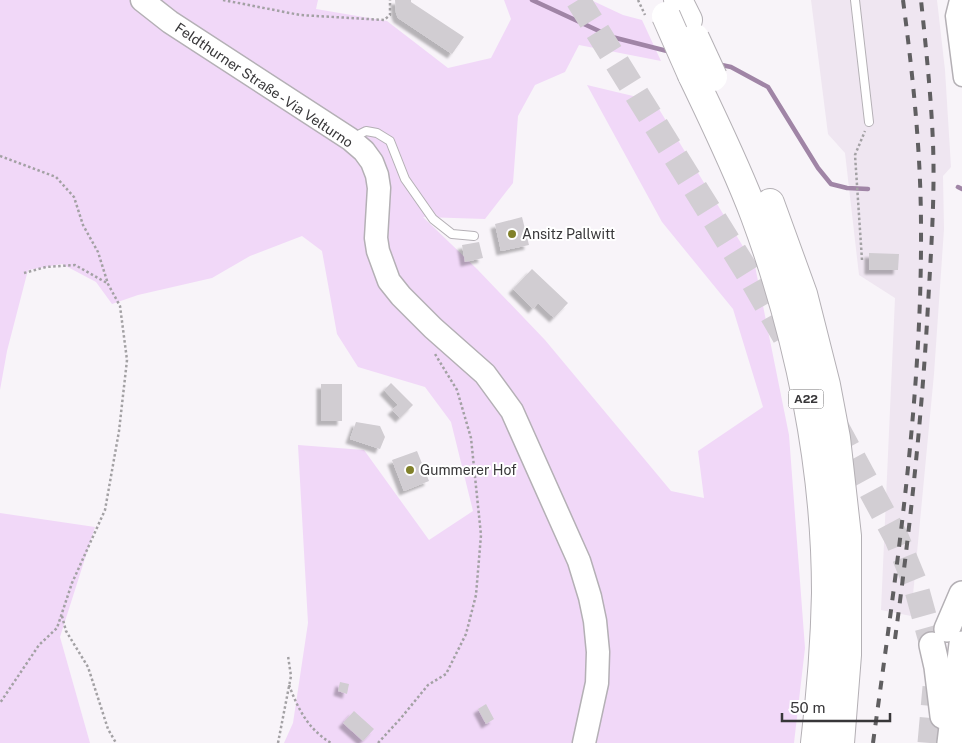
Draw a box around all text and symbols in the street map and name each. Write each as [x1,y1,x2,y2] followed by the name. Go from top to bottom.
[172,19,356,151] street label: Feldthurner Straße - Via Velturno
[522,226,615,242] place label: Ansitz Pallwitt
[506,228,518,240] marker: Ansitz Pallwitt
[788,389,824,408] road number: A22
[420,462,517,478] place label: Gummerer Hof
[404,464,416,476] marker: Gummerer Hof
[782,690,890,722] scale bar
[790,699,825,716] text: 50 m

